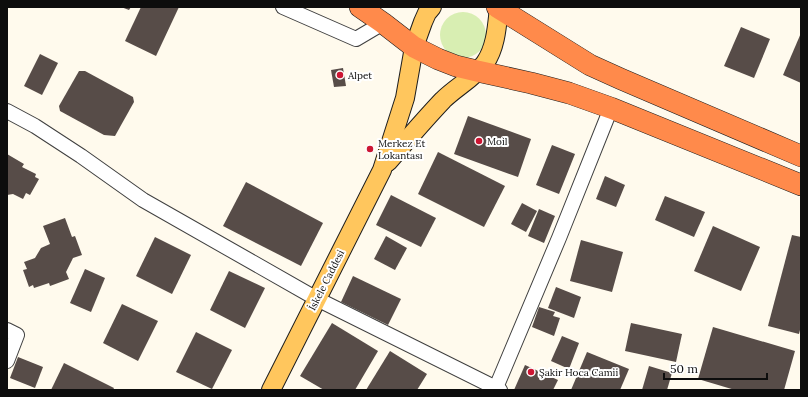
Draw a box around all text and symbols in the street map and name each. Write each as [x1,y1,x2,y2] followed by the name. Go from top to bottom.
[347,69,372,82] place label: Alpet
[335,70,345,80] marker: Alpet
[487,135,508,148] place label: Moil
[474,136,484,146] marker: Moil
[378,137,425,162] place label: Merkez Et Lokantası
[365,144,375,154] marker: Merkez Et Lokantası
[306,248,347,313] street label: İskele Caddesi
[664,355,767,381] scale bar
[670,361,698,376] text: 50 m
[539,366,618,379] place label: Şakir Hoca Camii
[526,367,536,377] marker: Şakir Hoca Camii

